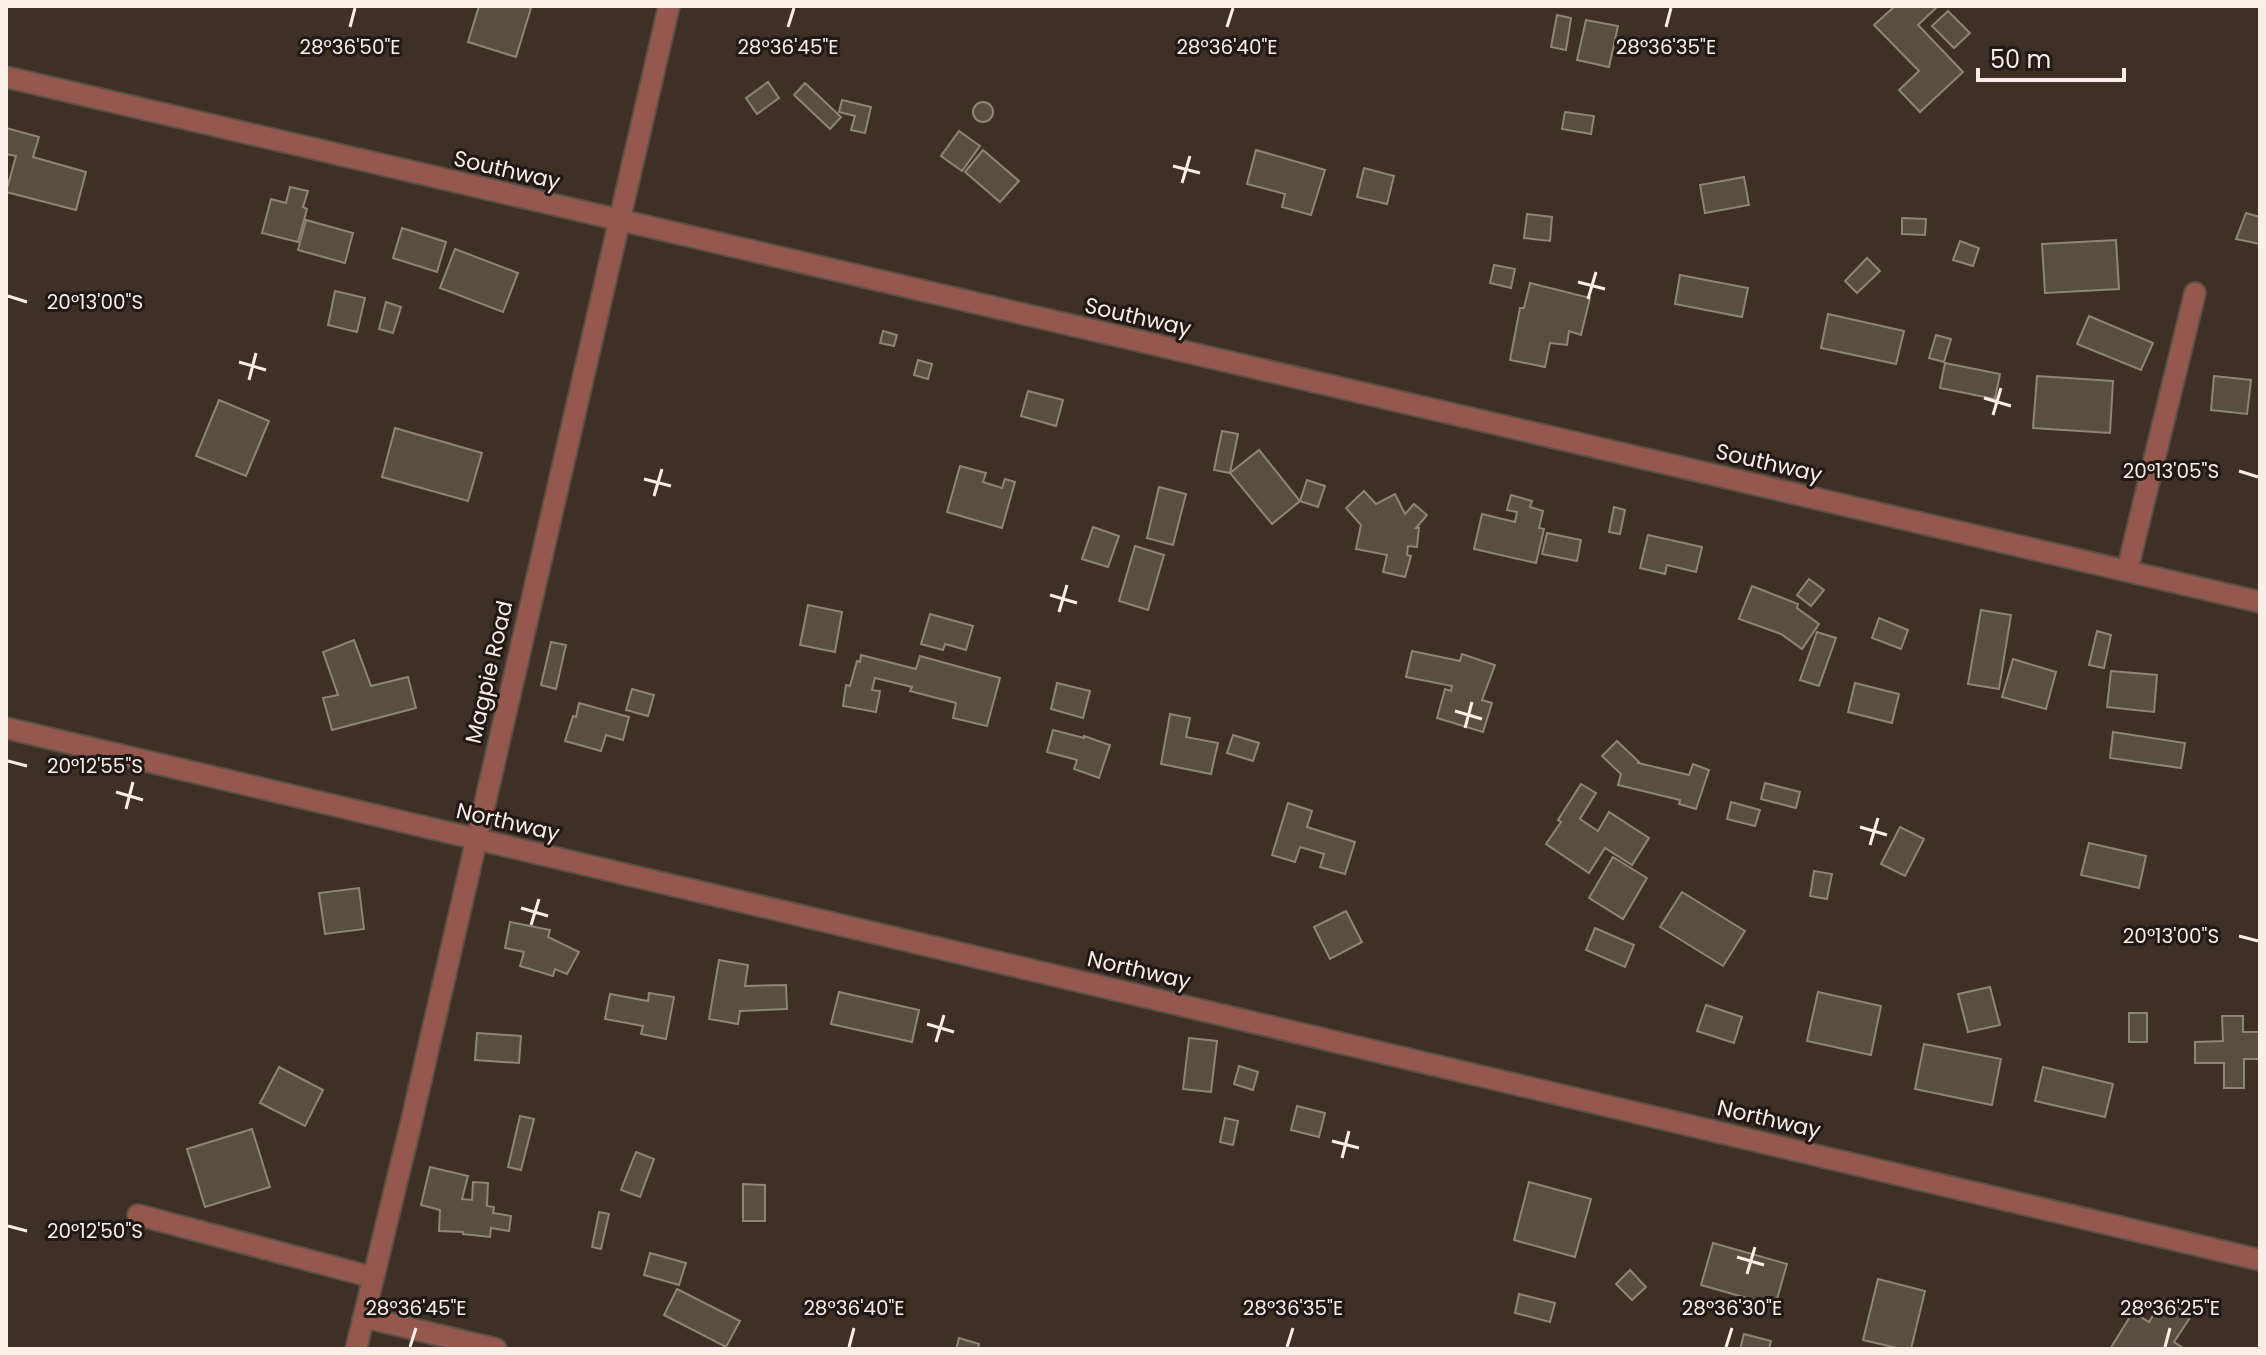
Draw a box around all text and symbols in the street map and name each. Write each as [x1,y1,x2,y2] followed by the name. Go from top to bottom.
[1978,32,2124,82] scale bar
[299,33,401,61] text: 28°36'50"E
[737,33,839,61] text: 28°36'45"E
[1176,33,1278,61] text: 28°36'40"E
[1616,33,1716,61] text: 28°36'35"E
[1990,43,2051,76] text: 50 m
[451,143,564,197] street label: Southway
[47,288,143,316] text: 20°13'00"S
[1082,290,1195,344] street label: Southway
[1713,436,1826,490] street label: Southway
[2123,457,2219,485] text: 20°13'05"S
[458,598,520,746] street label: Magpie Road
[47,752,143,780] text: 20°12'55"S
[453,795,563,849] street label: Northway
[2123,922,2219,950] text: 20°13'00"S
[1084,943,1194,997] street label: Northway
[1714,1092,1824,1146] street label: Northway
[47,1217,143,1245] text: 20°12'50"S
[365,1294,467,1322] text: 28°36'45"E
[803,1294,905,1322] text: 28°36'40"E
[1243,1294,1343,1322] text: 28°36'35"E
[1682,1294,1782,1322] text: 28°36'30"E
[2120,1294,2220,1322] text: 28°36'25"E

